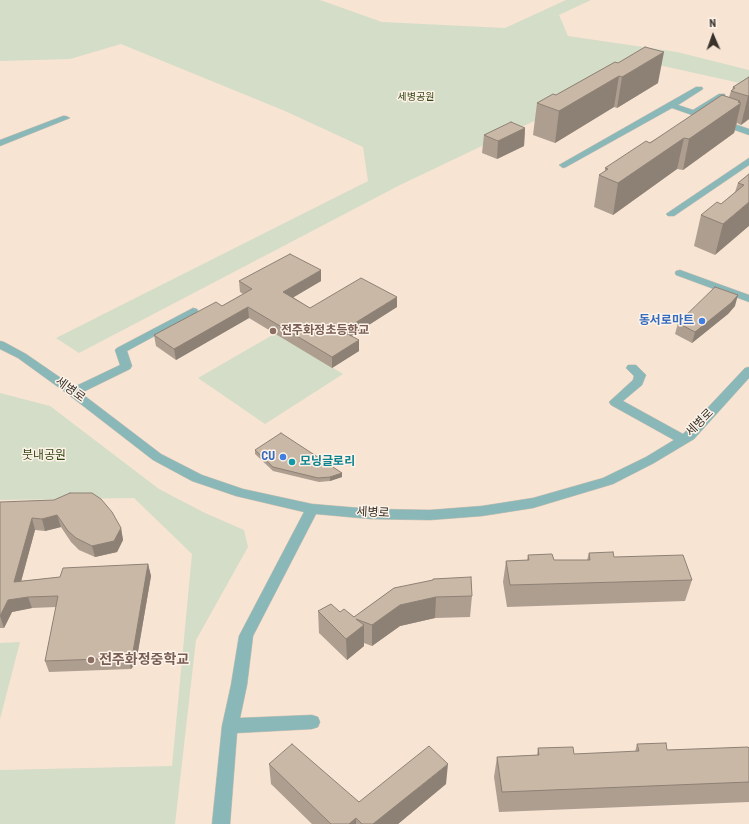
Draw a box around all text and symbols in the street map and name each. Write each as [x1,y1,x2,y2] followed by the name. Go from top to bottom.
[693,16,733,56] north arrow
[709,17,716,30] text: N
[398,91,434,103] park label: 세병공원
[639,314,694,328] place label: 동서로마트
[697,316,707,326] marker: 동서로마트
[281,324,369,338] place label: 전주화정초등학교
[268,326,278,336] marker: 전주화정초등학교
[52,374,88,406] street label: 세병로
[683,406,717,440] street label: 세병로
[22,449,66,463] park label: 붓내공원
[261,450,275,464] place label: CU
[278,452,288,462] marker: CU
[300,455,355,469] place label: 모닝글로리
[287,457,297,467] marker: 모닝글로리
[356,505,390,521] street label: 세병로
[99,652,189,668] place label: 전주화정중학교
[86,655,96,665] marker: 전주화정중학교

